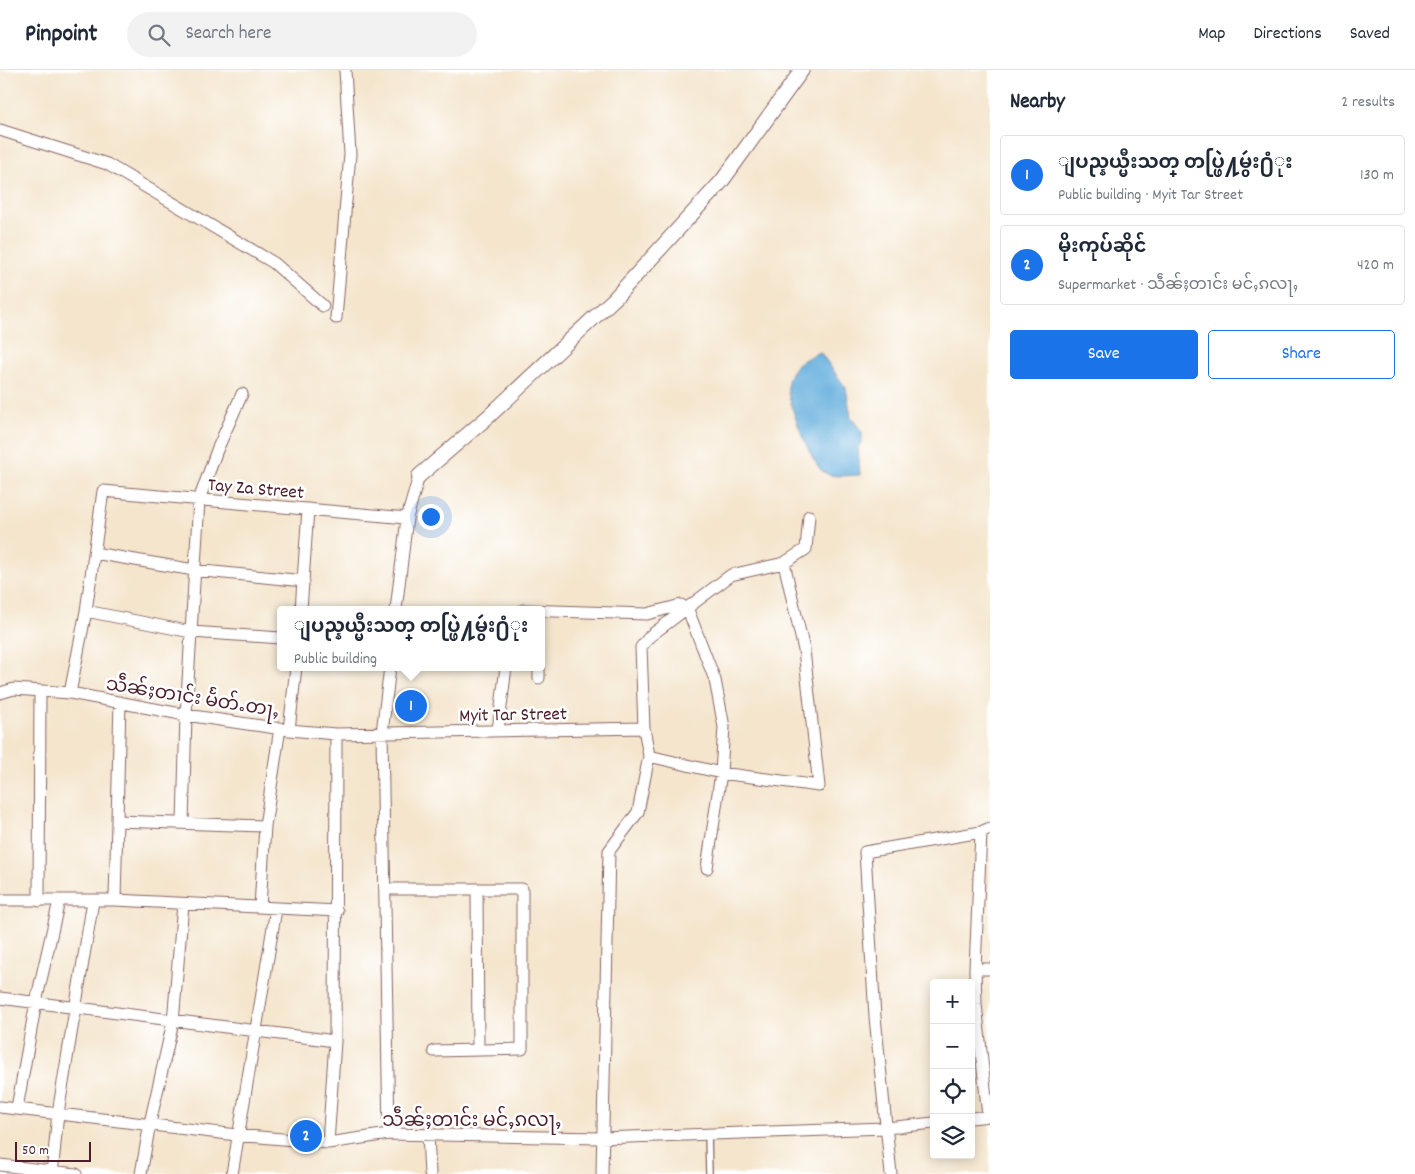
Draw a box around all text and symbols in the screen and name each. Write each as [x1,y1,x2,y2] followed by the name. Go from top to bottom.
[127,12,477,57] search box
[25,18,97,52] text: Pinpoint
[145,21,173,49] icon: search
[185,21,271,48] text: Search here
[1198,22,1225,47] text: Map
[1253,22,1322,47] text: Directions
[1350,22,1390,47] text: Saved
[1010,88,1065,118] text: Nearby
[1341,91,1395,114] text: 2 results
[1058,151,1292,178] text: ျပည္နယ္မီးသတ္ တပ္ဖြဲ႔မွဴး႐ံုး
[1025,164,1029,187] text: 1
[1360,164,1394,187] text: 130 m
[1058,184,1243,207] text: Public building · Myit Tar Street
[1058,235,1147,262] text: မိုးကုပ်ဆိုင်
[1024,254,1031,277] text: 2
[1357,254,1394,277] text: 420 m
[1058,274,1298,297] text: Supermarket · သဵၼ်ႈတၢင်း မင်ႇၵလႃႇ
[1010,330,1198,379] button: Save
[1208,330,1395,379] button: Share
[207,473,305,508] street label: Tay Za Street
[418,504,444,530] your location
[277,606,545,671] popup
[294,615,528,642] text: ျပည္နယ္မီးသတ္ တပ္ဖြဲ႔မွဴး႐ံုး
[294,648,377,671] text: Public building
[104,668,282,727] street label: သဵၼ်ႈတၢင်း မႅတ်ႉတႃႇ
[395,687,427,725] pin: 1
[459,702,567,731] street label: Myit Tar Street
[930,979,975,1159] map controls
[930,979,975,1024] button: +
[930,1024,975,1069] button: −
[930,1069,975,1114] button: locate
[382,1105,562,1136] street label: သဵၼ်ႈတၢင်း မင်ႇၵလႃႇ
[930,1114,975,1159] button: layers
[290,1117,322,1155] pin: 2
[15,1139,91,1162] scale bar
[22,1141,49,1161] text: 50 m

